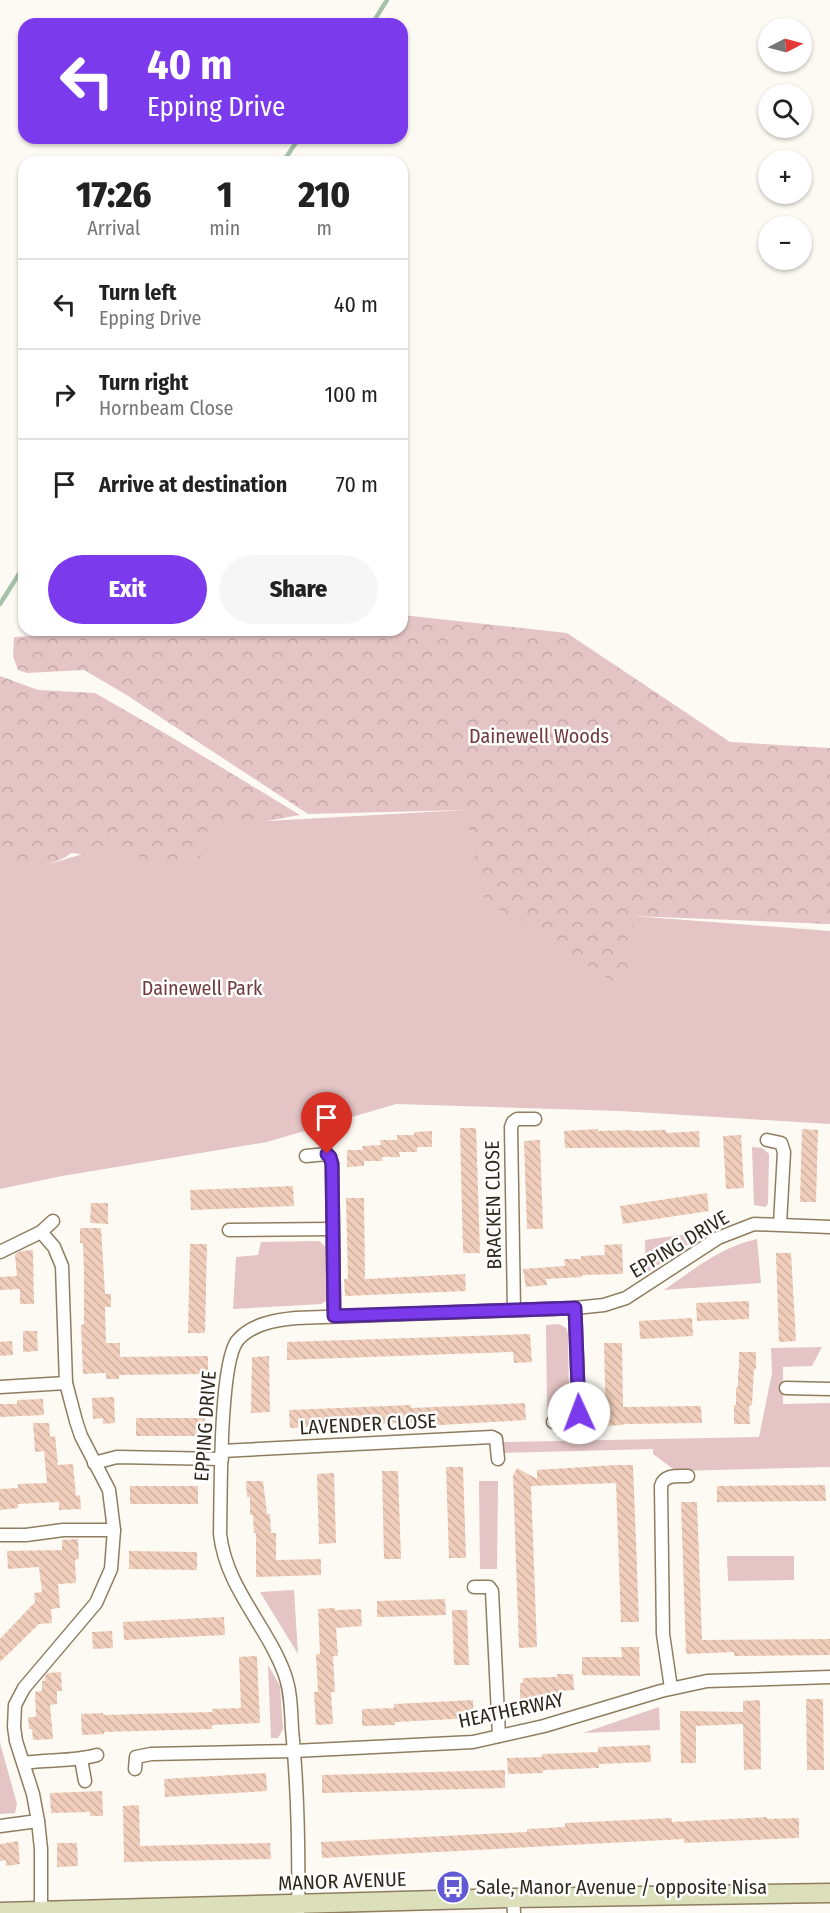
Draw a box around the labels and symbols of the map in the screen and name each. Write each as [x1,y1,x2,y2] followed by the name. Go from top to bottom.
[758,18,812,72] north arrow
[469,724,609,748] park label: Dainewell Woods
[142,976,263,1000] park label: Dainewell Park
[301,1092,352,1154] pin
[480,1140,506,1270] street label: BRACKEN CLOSE
[625,1205,733,1283] street label: EPPING DRIVE
[189,1370,221,1482] street label: EPPING DRIVE
[547,1381,611,1445] position arrow
[299,1408,437,1440] street label: LAVENDER CLOSE
[456,1687,566,1733] street label: HEATHERWAY
[278,1867,406,1895] street label: MANOR AVENUE
[435,1869,471,1905] bus stop icon: Sale, Manor Avenue / opposite Nisa
[476,1875,767,1899] place label: Sale, Manor Avenue / opposite Nisa

